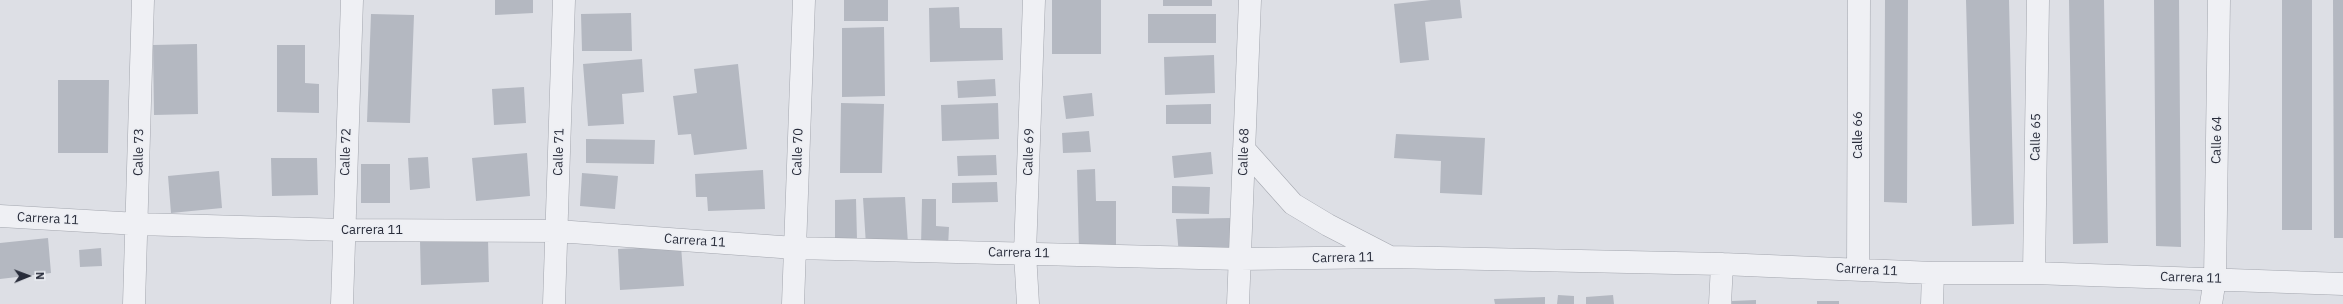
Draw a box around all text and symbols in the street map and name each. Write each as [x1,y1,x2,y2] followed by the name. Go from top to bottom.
[1850,111,1866,159] street label: Calle 66
[2028,113,2044,161] street label: Calle 65
[2209,116,2225,164] street label: Calle 64
[131,128,147,176] street label: Calle 73
[337,128,355,176] street label: Calle 72
[550,128,568,176] street label: Calle 71
[789,128,807,176] street label: Calle 70
[1020,128,1038,176] street label: Calle 69
[1235,128,1253,176] street label: Calle 68
[17,210,79,228] street label: Carrera 11
[341,222,403,238] street label: Carrera 11
[664,231,726,251] street label: Carrera 11
[988,245,1050,261] street label: Carrera 11
[1312,250,1374,266] street label: Carrera 11
[8,256,48,296] north arrow
[1836,261,1898,279] street label: Carrera 11
[2160,269,2222,287] street label: Carrera 11
[33,272,47,280] text: N

